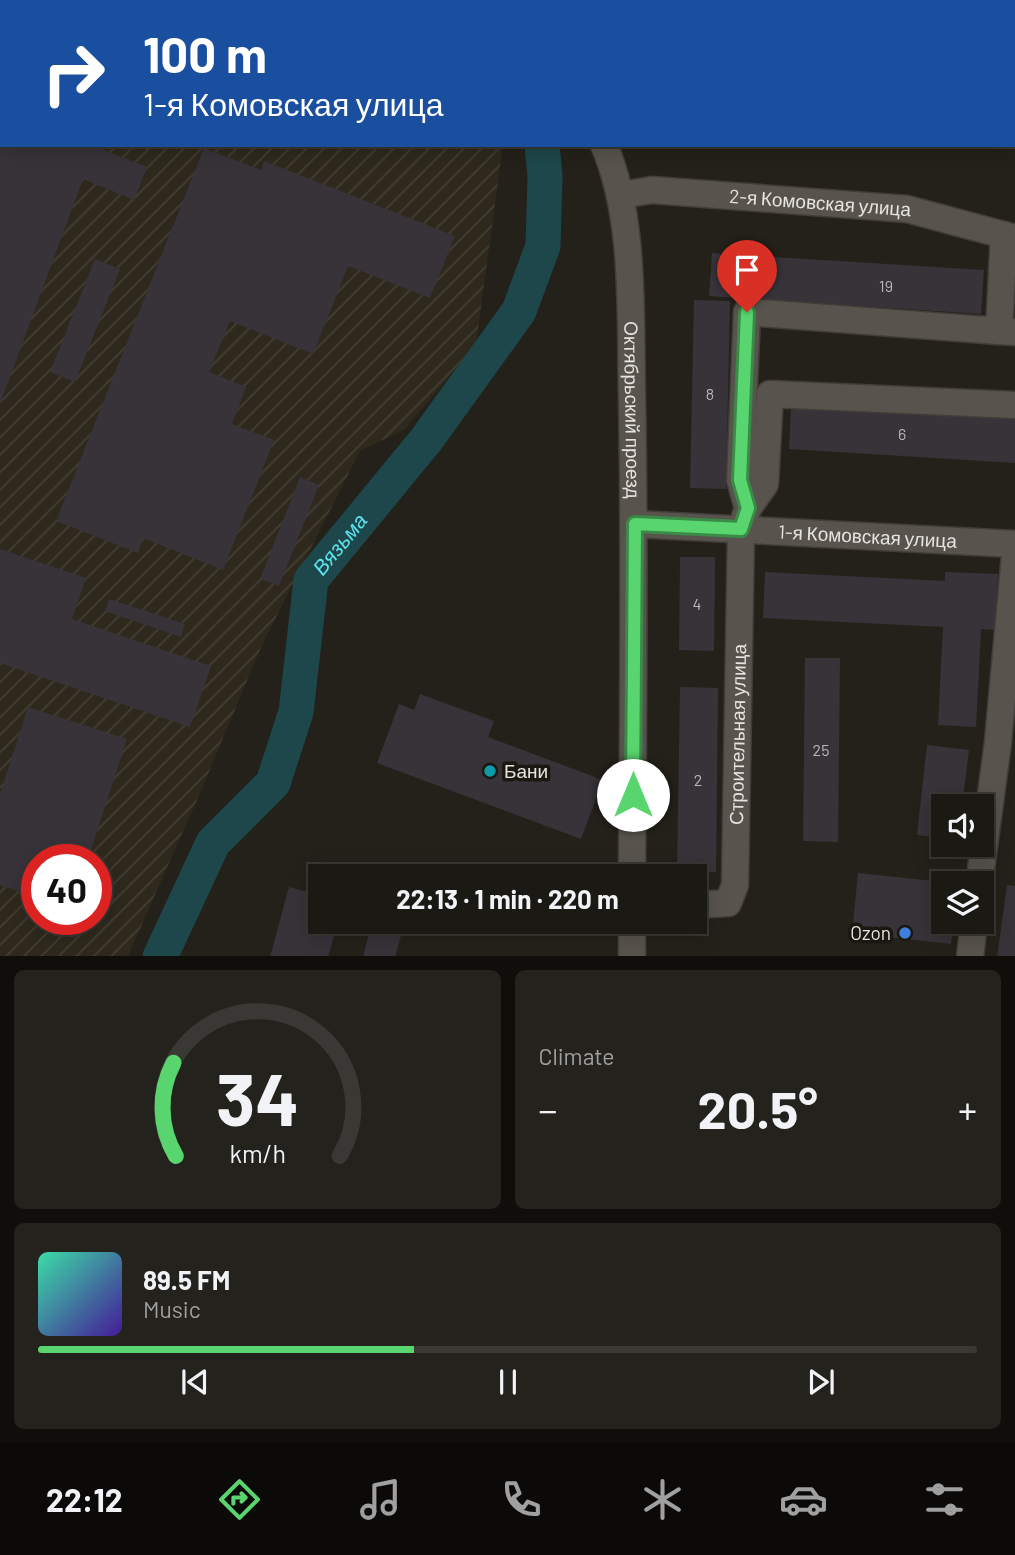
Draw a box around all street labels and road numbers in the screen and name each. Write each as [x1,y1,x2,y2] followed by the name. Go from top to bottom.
[728,184,912,220] street label: 2-я Комовская улица
[620,321,645,499] street label: Октябрьский проезд
[778,520,958,552] street label: 1-я Комовская улица
[724,643,750,825] street label: Строительная улица

